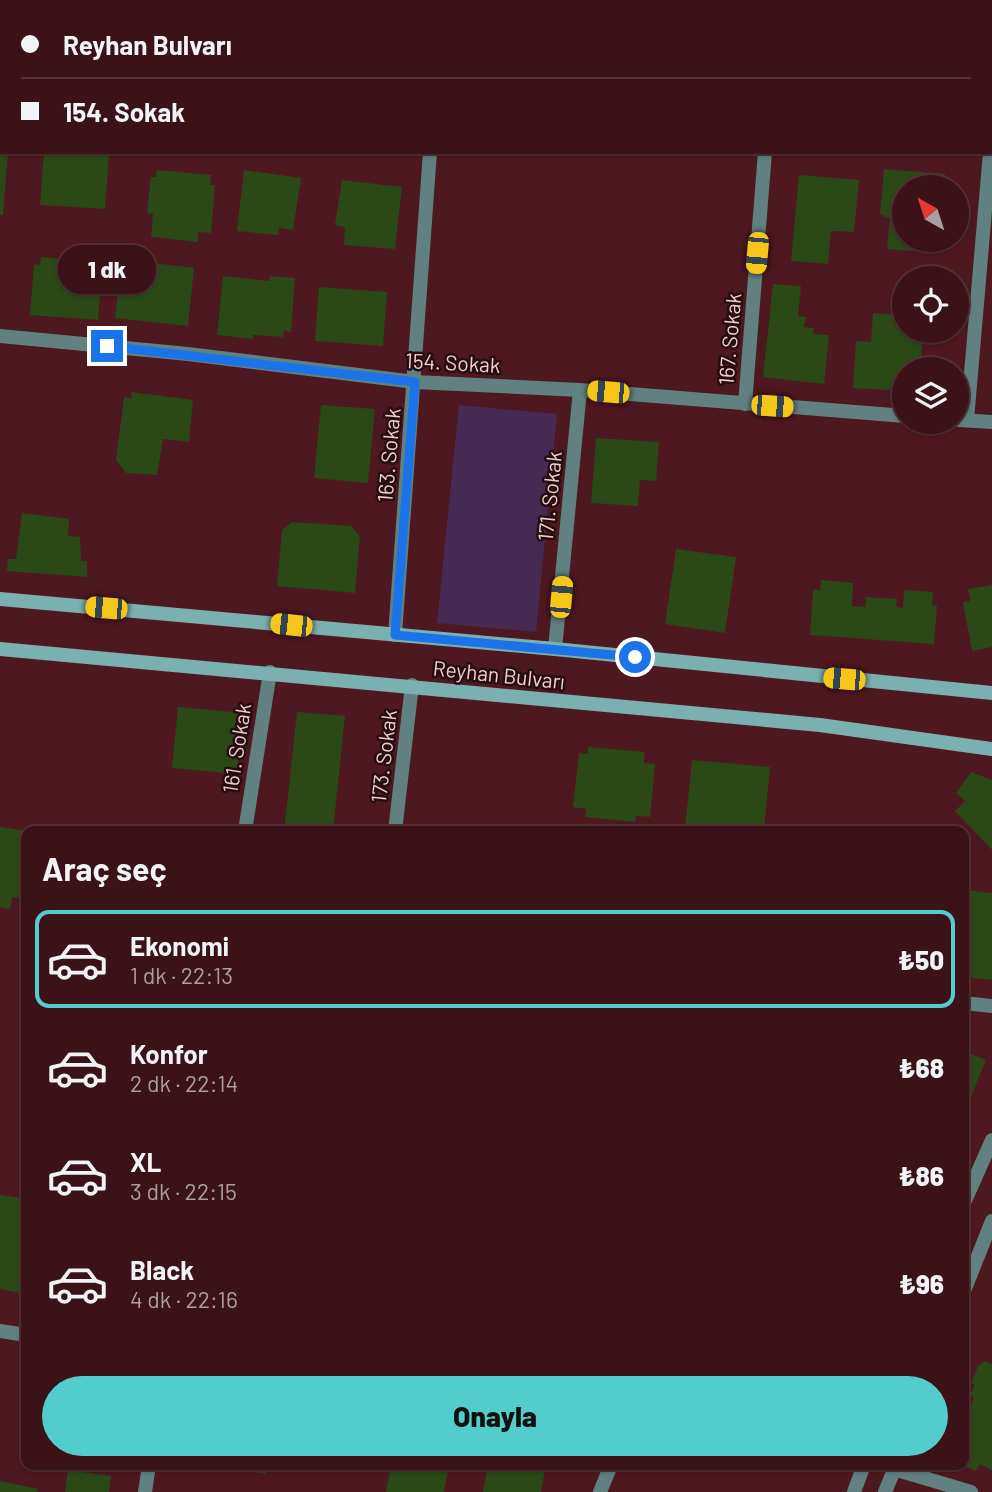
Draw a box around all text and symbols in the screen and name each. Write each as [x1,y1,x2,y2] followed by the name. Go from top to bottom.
[63,29,232,60] text: Reyhan Bulvarı
[63,96,185,127] text: 154. Sokak
[892,175,970,252] north arrow
[892,175,969,434] map controls
[745,231,770,275] car
[58,244,156,294] callout: 1 dk
[88,255,126,283] text: 1 dk
[892,266,969,343] button: locate
[713,292,745,386] street label: 167. Sokak
[91,330,123,362] route end
[405,347,501,377] street label: 154. Sokak
[892,357,969,434] button: layers
[587,380,630,404] car
[751,394,794,418] car
[371,407,405,503] street label: 163. Sokak
[532,450,566,542] street label: 171. Sokak
[549,575,574,619] car
[85,596,128,620] car
[270,612,313,638] car
[619,641,651,673] route start
[432,655,566,693] street label: Reyhan Bulvarı
[823,667,866,691] car
[217,701,255,795] street label: 161. Sokak
[365,708,401,804] street label: 173. Sokak
[42,849,167,887] text: Araç seç
[46,928,109,991] icon: car
[130,930,229,961] text: Ekonomi
[898,944,944,975] text: ₺50
[130,961,233,989] text: 1 dk · 22:13
[46,1036,109,1099] icon: car
[130,1038,208,1069] text: Konfor
[899,1052,944,1083] text: ₺68
[130,1069,238,1097] text: 2 dk · 22:14
[46,1144,109,1207] icon: car
[130,1146,161,1177] text: XL
[899,1160,944,1191] text: ₺86
[130,1177,237,1205] text: 3 dk · 22:15
[46,1252,109,1315] icon: car
[130,1254,194,1285] text: Black
[899,1268,944,1299] text: ₺96
[130,1285,238,1313] text: 4 dk · 22:16
[42,1376,948,1456] button: Onayla

